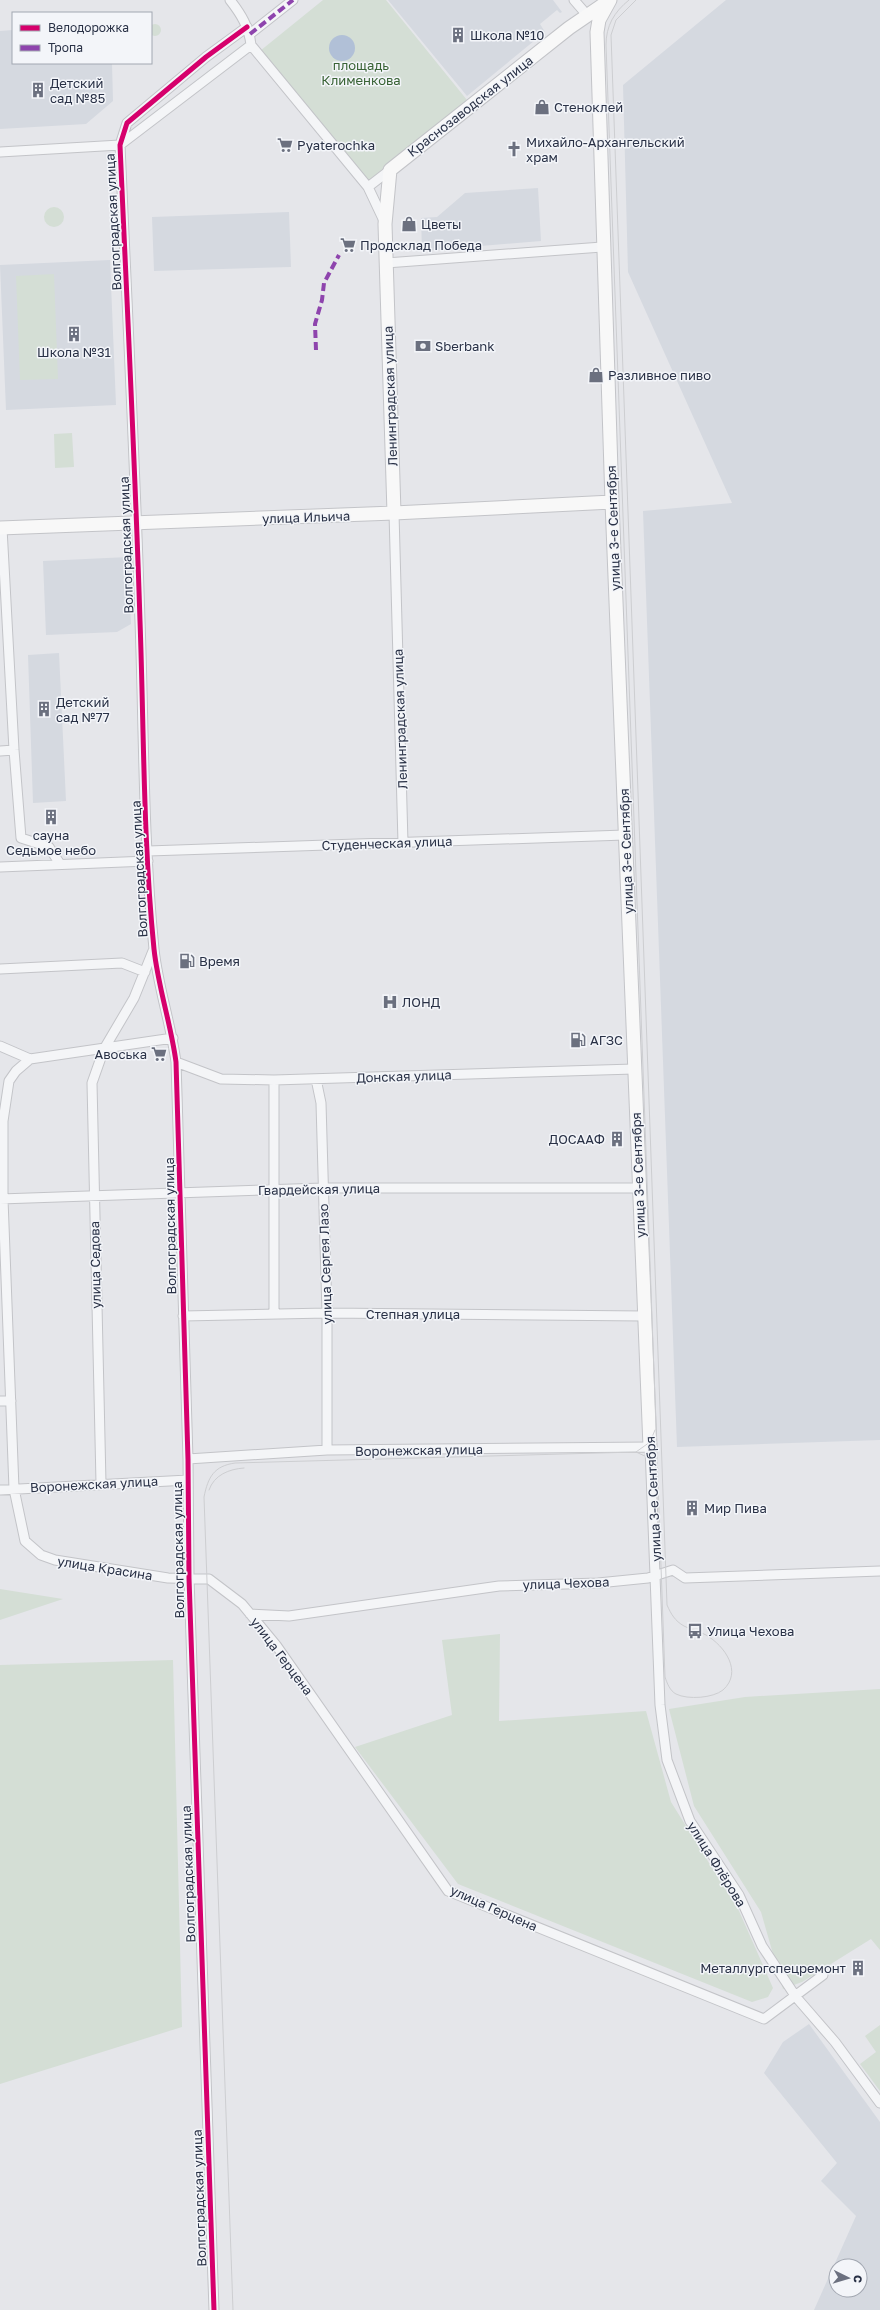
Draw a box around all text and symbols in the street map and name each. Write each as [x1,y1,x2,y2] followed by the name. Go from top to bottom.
[12,12,152,64] legend
[48,20,129,35] text: Велодорожка
[449,26,467,44] building icon: Школа №10
[470,27,544,43] place label: Школа №10
[48,40,83,55] text: Тропа
[404,52,536,160] street label: Краснозаводская улица
[321,57,401,88] park label: площадь Клименкова
[50,75,105,106] place label: Детский сад №85
[29,81,47,99] building icon: Детский сад №85
[533,98,551,116] shop icon: Стеноклей
[554,99,623,115] place label: Стеноклей
[526,134,685,165] place label: Михайло-Архангельский храм
[276,136,294,154] supermarket icon: Pyaterochka
[297,137,375,153] place label: Pyaterochka
[505,140,523,158] church icon: Михайло-Архангельский храм
[101,153,125,291] street label: Волгоградская улица
[400,215,418,233] shop icon: Цветы
[421,216,462,232] place label: Цветы
[339,236,357,254] supermarket icon: Продсклад Победа
[360,237,482,253] place label: Продсклад Победа
[65,325,83,343] building icon: Школа №31
[380,326,400,466] street label: Ленинградская улица
[414,337,432,355] bank icon: Sberbank
[435,338,495,354] place label: Sberbank
[37,344,111,360] place label: Школа №31
[587,366,605,384] shop icon: Разливное пиво
[608,367,711,383] place label: Разливное пиво
[603,465,623,591] street label: улица 3-е Сентября
[116,476,136,614] street label: Волгоградская улица
[262,507,350,527] street label: улица Ильича
[390,649,410,789] street label: Ленинградская улица
[56,694,110,725] place label: Детский сад №77
[35,700,53,718] building icon: Детский сад №77
[616,788,636,914] street label: улица 3-е Сентября
[127,800,151,938] street label: Волгоградская улица
[42,808,60,826] building icon: сауна Седьмое небо
[6,827,96,858] place label: сауна Седьмое небо
[321,833,453,853] street label: Студенческая улица
[178,952,196,970] fuel station icon: Время
[199,953,240,969] place label: Время
[381,993,399,1011] hospital icon: ЛОНД
[402,994,441,1010] place label: ЛОНД
[569,1031,587,1049] fuel station icon: АГЗС
[590,1032,623,1048] place label: АГЗС
[150,1045,168,1063] supermarket icon: Авоська
[95,1046,147,1062] place label: Авоська
[356,1066,452,1086] street label: Донская улица
[628,1112,648,1238] street label: улица 3-е Сентября
[608,1130,626,1148] building icon: ДОСААФ
[549,1131,605,1147] place label: ДОСААФ
[161,1157,179,1295] street label: Волгоградская улица
[258,1180,380,1198] street label: Гвардейская улица
[315,1203,335,1325] street label: улица Сергея Лазо
[86,1221,104,1309] street label: улица Седова
[366,1306,460,1322] street label: Степная улица
[642,1436,664,1562] street label: улица 3-е Сентября
[355,1441,483,1459] street label: Воронежская улица
[30,1473,158,1495] street label: Воронежская улица
[169,1481,187,1619] street label: Волгоградская улица
[683,1499,701,1517] building icon: Мир Пива
[704,1500,767,1516] place label: Мир Пива
[56,1553,154,1583] street label: улица Красина
[522,1573,610,1593] street label: улица Чехова
[247,1614,317,1698] street label: улица Герцена
[686,1622,704,1640] bus stop icon: Улица Чехова
[707,1623,794,1639] place label: Улица Чехова
[178,1805,198,1943] street label: Волгоградская улица
[684,1818,750,1910] street label: улица Флёрова
[448,1882,540,1934] street label: улица Герцена
[849,1959,867,1977] building icon: Металлургспецремонт
[700,1960,847,1976] place label: Металлургспецремонт
[189,2129,209,2267] street label: Волгоградская улица
[828,2258,868,2298] north arrow
[852,2274,865,2284] text: С

